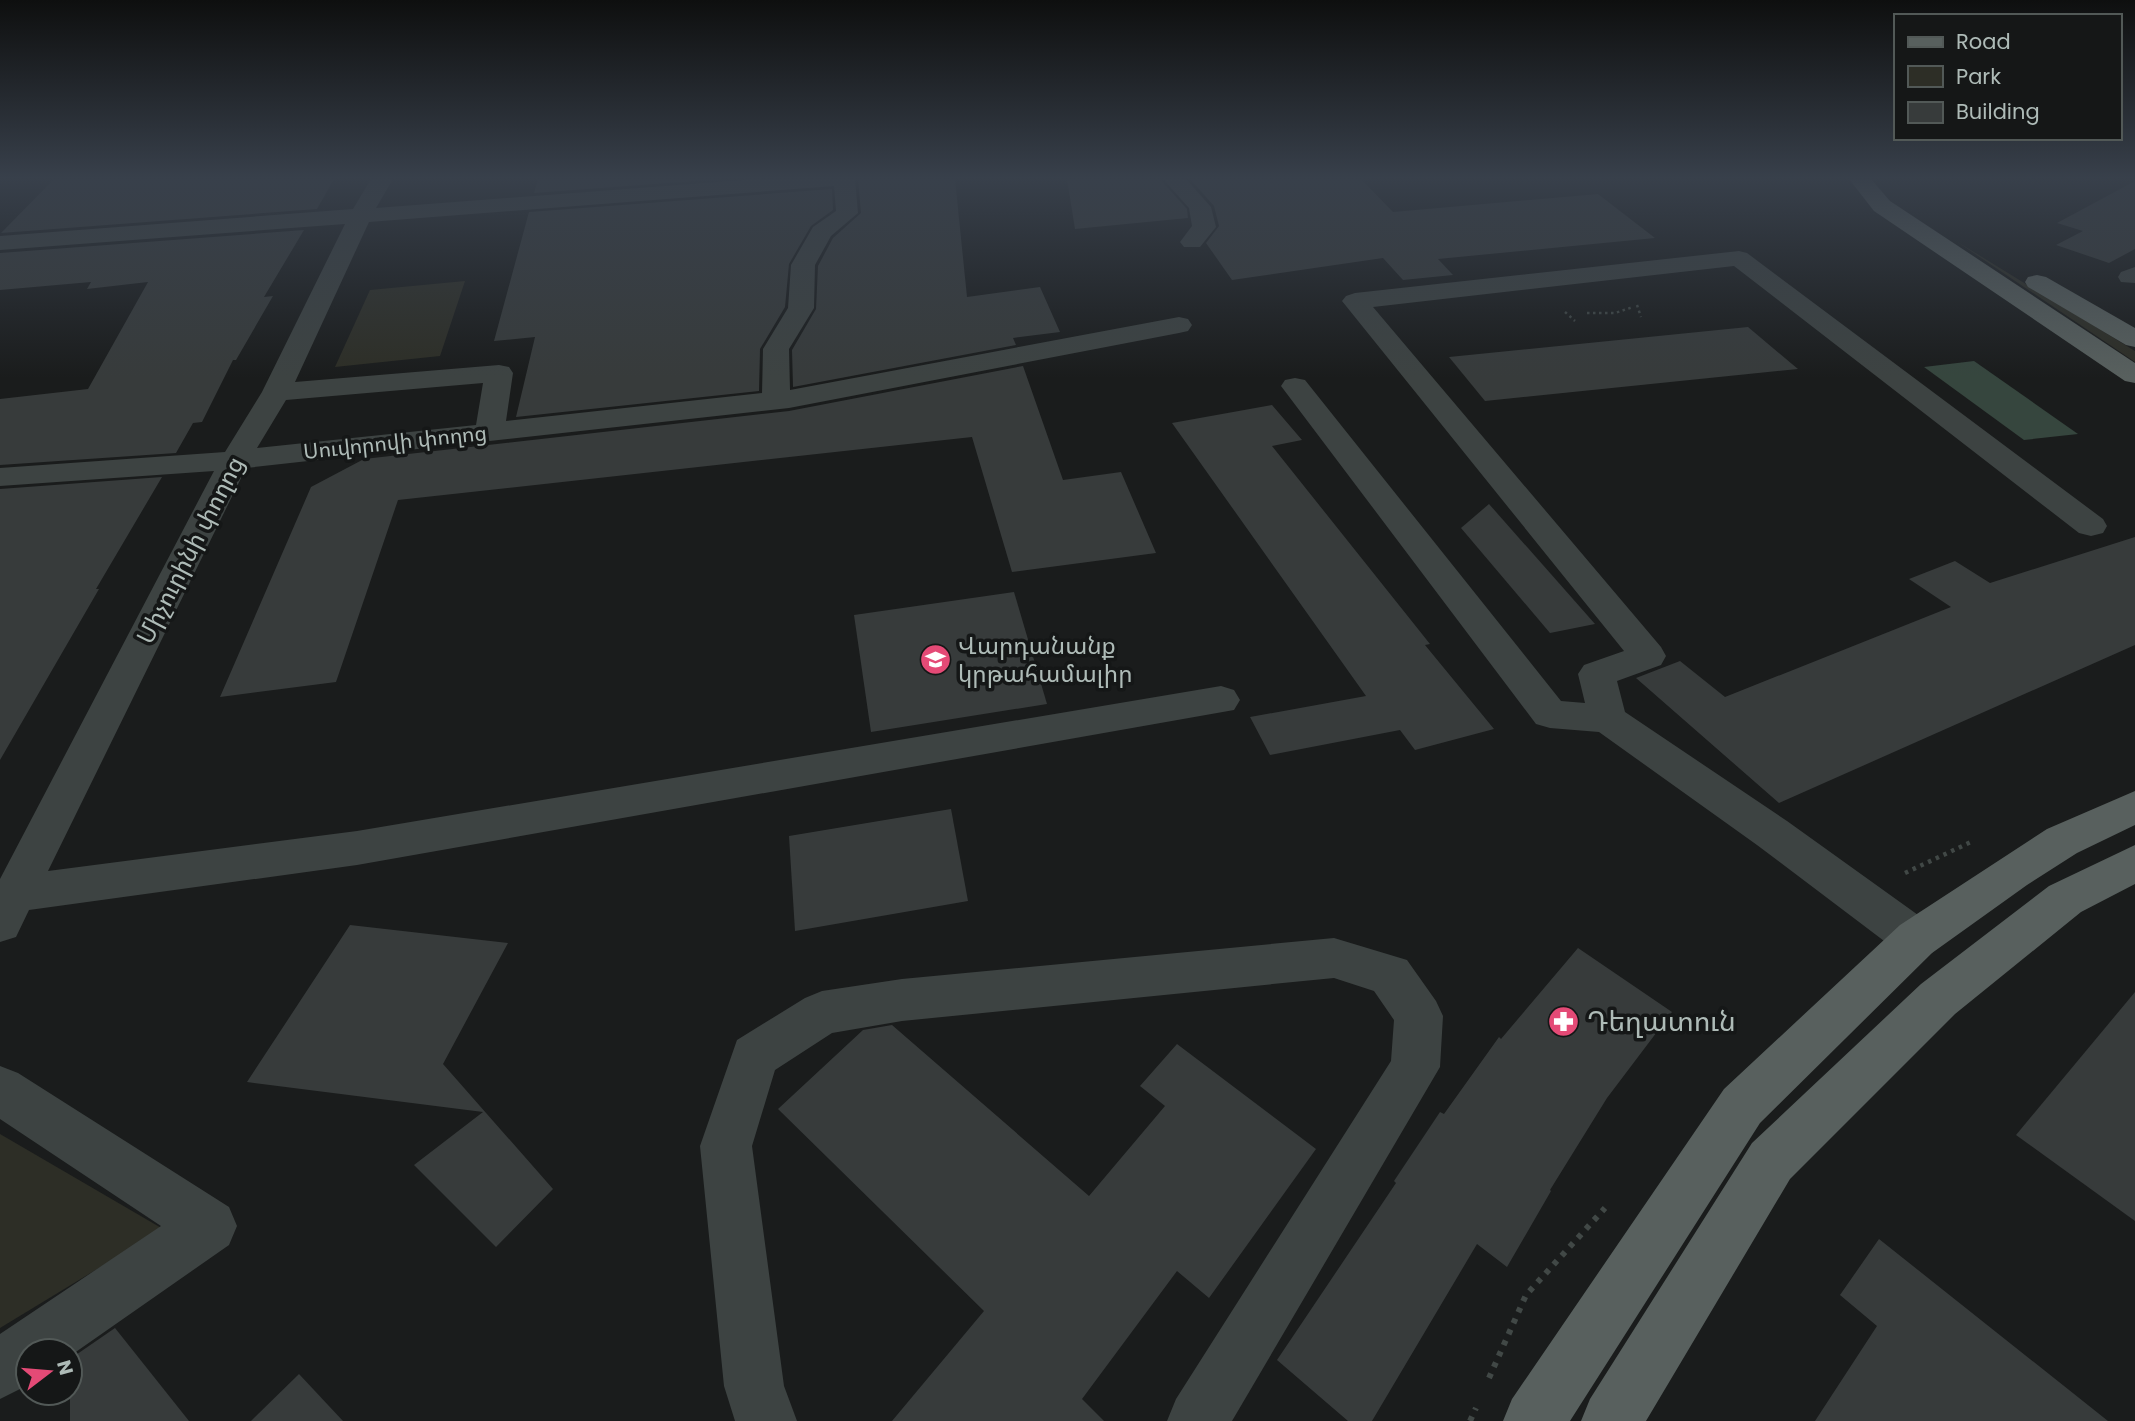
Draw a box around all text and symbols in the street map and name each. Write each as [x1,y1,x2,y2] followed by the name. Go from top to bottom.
[1894,14,2121,140] legend
[1956,27,2011,56] text: Road
[1956,62,2001,91] text: Park
[1956,97,2040,126] text: Building
[302,418,488,466] street label: Սուվորովի փողոց
[128,450,252,650] street label: Միչուրինի փողոց
[958,629,1132,690] place label: Վարդանանք կրթահամալիր
[918,642,952,676] school or university icon: Վարդանանք կրթահամալիր
[1587,1002,1736,1041] place label: Դեղատուն
[1547,1004,1581,1038] pharmacy icon: Դեղատուն
[14,1337,84,1407] north arrow
[50,1357,80,1378] text: N

